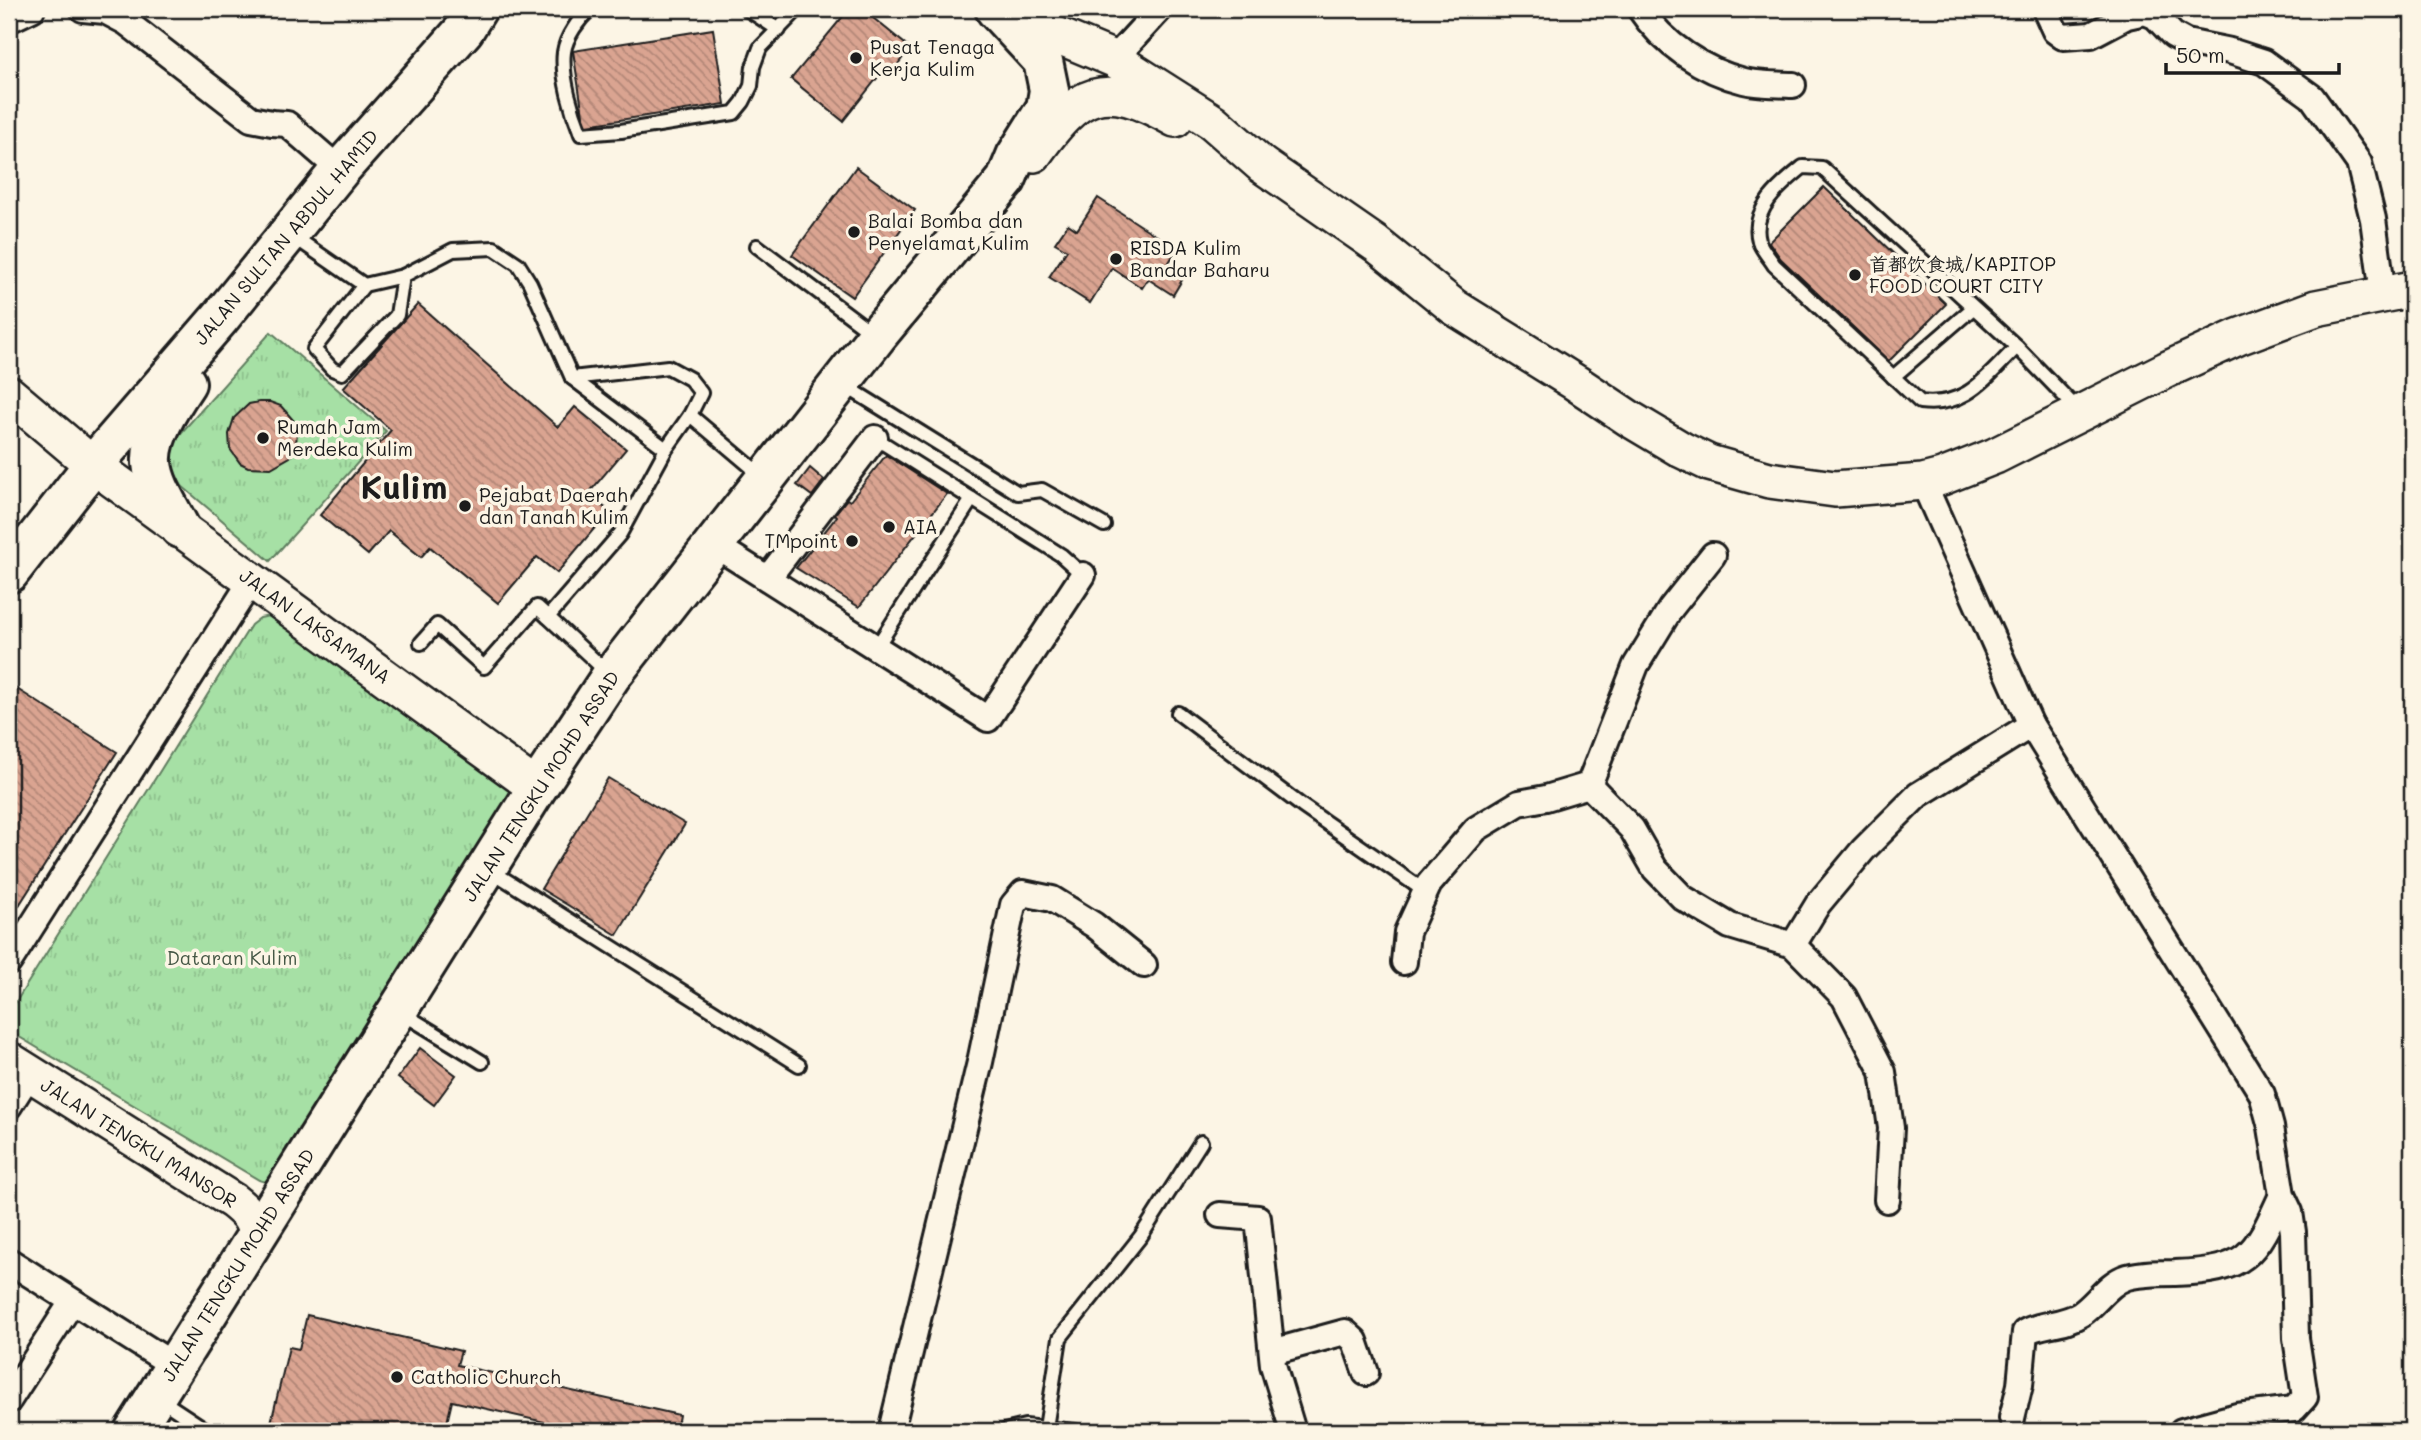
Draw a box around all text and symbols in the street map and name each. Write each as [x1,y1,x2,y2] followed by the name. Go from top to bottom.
[2166,32,2339,76] scale bar
[870,34,995,81] place label: Pusat Tenaga Kerja Kulim
[2176,41,2225,68] text: 50 m
[848,50,864,66] marker: Pusat Tenaga Kerja Kulim
[188,124,383,350] street label: JALAN SULTAN ABDUL HAMID
[868,208,1029,255] place label: Balai Bomba dan Penyelamat Kulim
[846,224,862,240] marker: Balai Bomba dan Penyelamat Kulim
[1130,235,1270,282] place label: RISDA Kulim Bandar Baharu
[1108,251,1124,267] marker: RISDA Kulim Bandar Baharu
[1869,251,2056,298] place label: 首都饮食城/KAPITOP FOOD COURT CITY
[1847,267,1863,283] marker: 首都饮食城/KAPITOP FOOD COURT CITY
[277,414,413,461] place label: Rumah Jam Merdeka Kulim
[255,430,271,446] marker: Rumah Jam Merdeka Kulim
[361,464,447,507] district label: Kulim
[479,482,629,529] place label: Pejabat Daerah dan Tanah Kulim
[457,498,473,514] marker: Pejabat Daerah dan Tanah Kulim
[903,514,938,539] place label: AIA
[881,519,897,535] marker: AIA
[765,528,838,553] place label: TMpoint
[844,533,860,549] marker: TMpoint
[235,562,396,689] street label: JALAN LAKSAMANA
[456,666,625,906] street label: JALAN TENGKU MOHD ASSAD
[167,945,297,970] park label: Dataran Kulim
[36,1072,242,1213] street label: JALAN TENGKU MANSOR
[155,1143,320,1386] street label: JALAN TENGKU MOHD ASSAD
[411,1364,561,1389] place label: Catholic Church
[389,1369,405,1385] marker: Catholic Church

